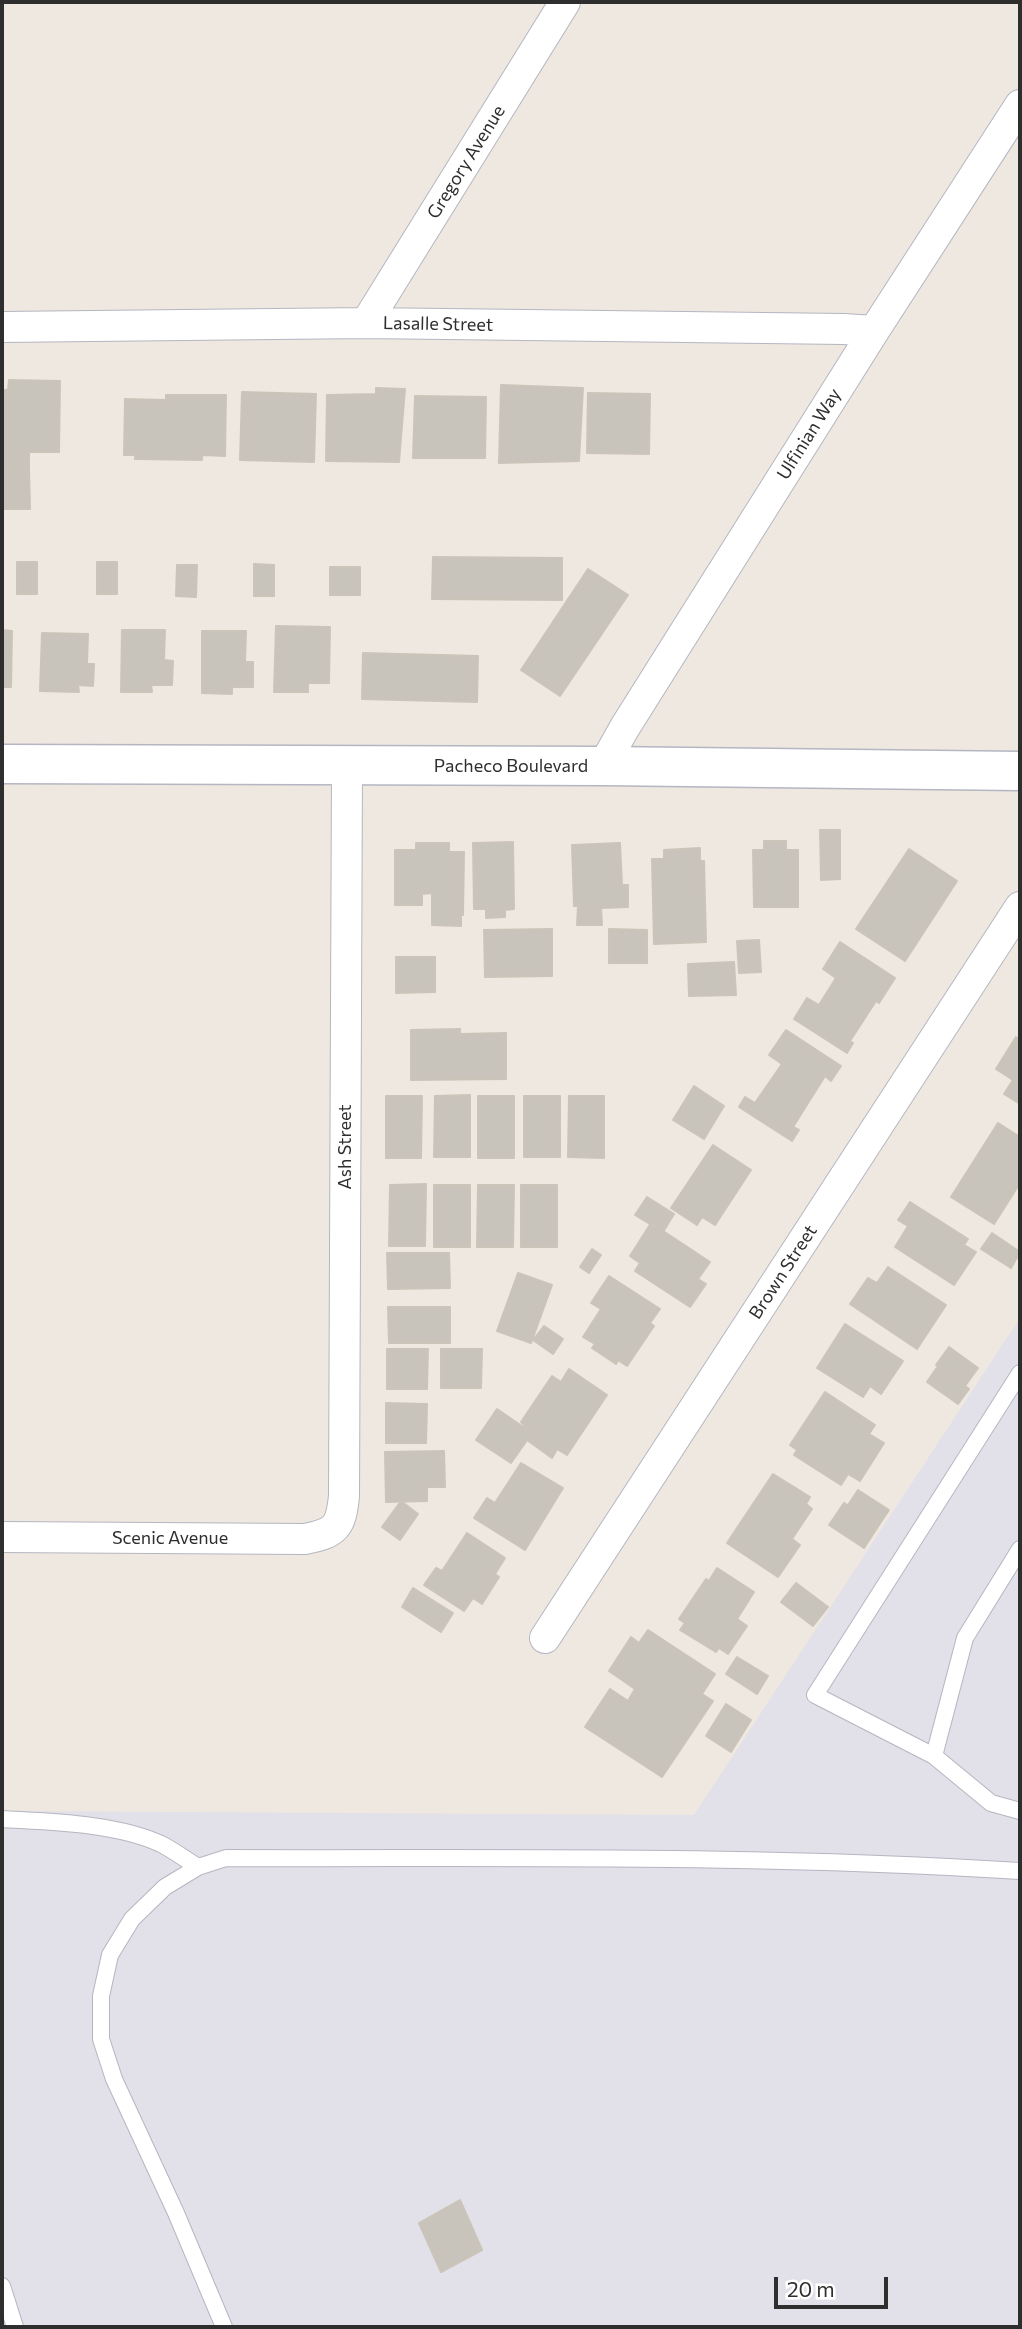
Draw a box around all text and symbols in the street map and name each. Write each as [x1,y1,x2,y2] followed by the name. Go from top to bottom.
[422,101,510,223] street label: Gregory Avenue
[383,312,493,336] street label: Lasalle Street
[772,384,846,484] street label: Ulfinian Way
[434,755,588,777] street label: Pacheco Boulevard
[334,1104,356,1190] street label: Ash Street
[745,1221,821,1323] street label: Brown Street
[112,1527,228,1549] street label: Scenic Avenue
[777,2262,891,2306] scale bar
[787,2276,835,2301] text: 20 m

